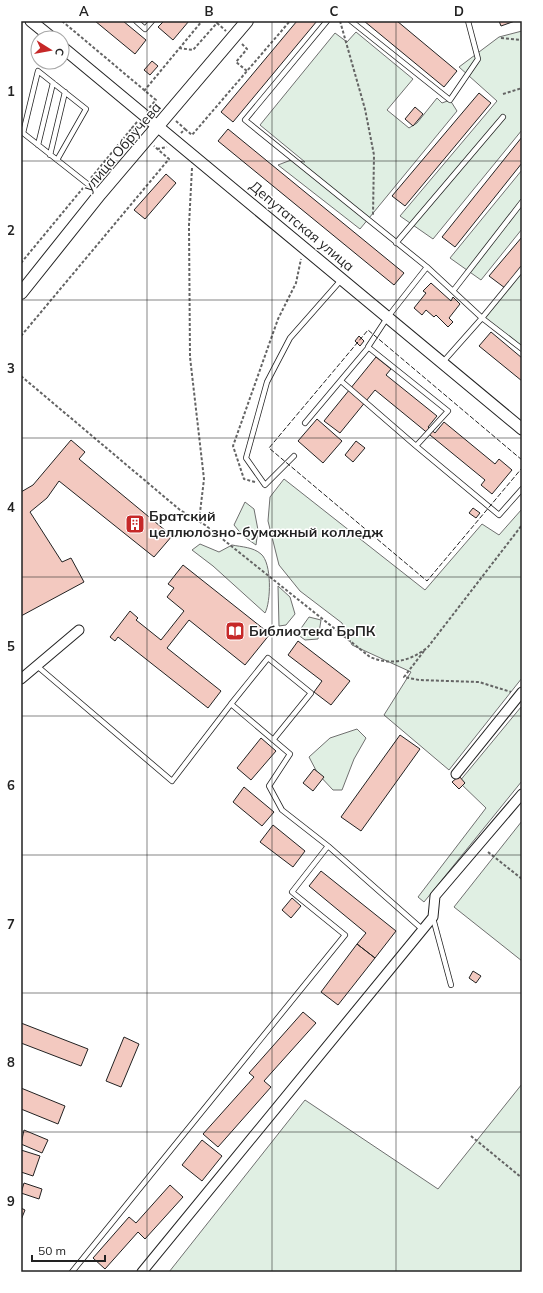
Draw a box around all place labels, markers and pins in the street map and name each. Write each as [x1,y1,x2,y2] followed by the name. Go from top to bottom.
[149,507,383,541] place label: Братский целлюлозно-бумажный колледж
[124,513,146,535] building icon: Братский целлюлозно-бумажный колледж
[224,620,246,642] library icon: Библиотека БрПК
[249,622,376,640] place label: Библиотека БрПК

